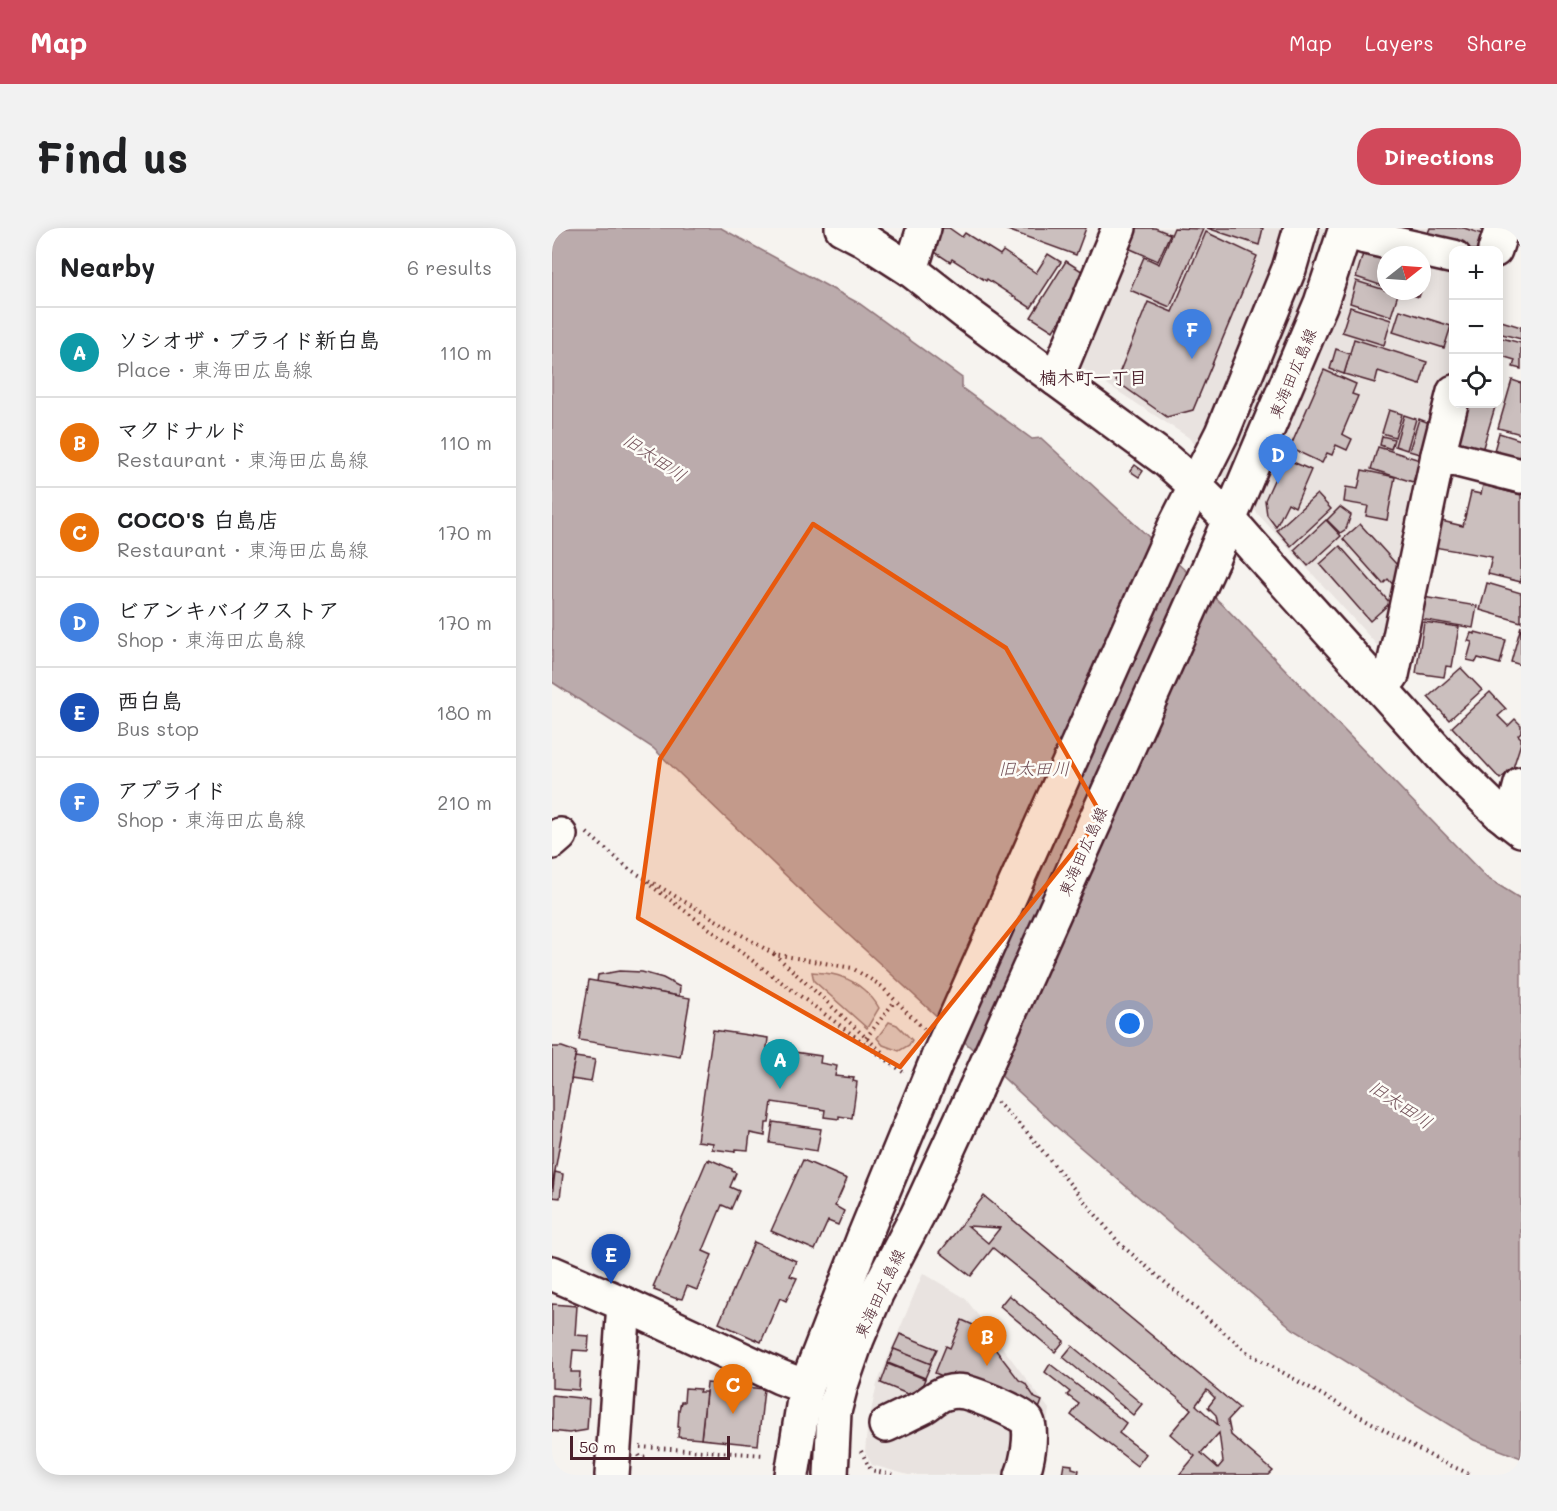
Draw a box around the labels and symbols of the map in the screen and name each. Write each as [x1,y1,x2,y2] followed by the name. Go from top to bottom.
[1377,246,1431,300] north arrow
[1172,310,1212,359] pin: F
[1264,325,1320,421] street label: 東海田広島線
[1039,365,1147,389] district label: 楠木町一丁目
[618,427,692,487] water label: 旧太田川
[1258,434,1298,484] pin: D
[998,756,1070,780] water label: 旧太田川
[1053,803,1111,899] street label: 東海田広島線
[1115,1009,1144,1038] your location
[760,1040,800,1089] pin: A
[1364,1074,1438,1134] water label: 旧太田川
[592,1234,630,1284] pin: E
[849,1245,909,1341] street label: 東海田広島線
[968,1316,1006,1366] pin: B
[714,1364,753,1414] pin: C
[570,1433,730,1460] scale bar

